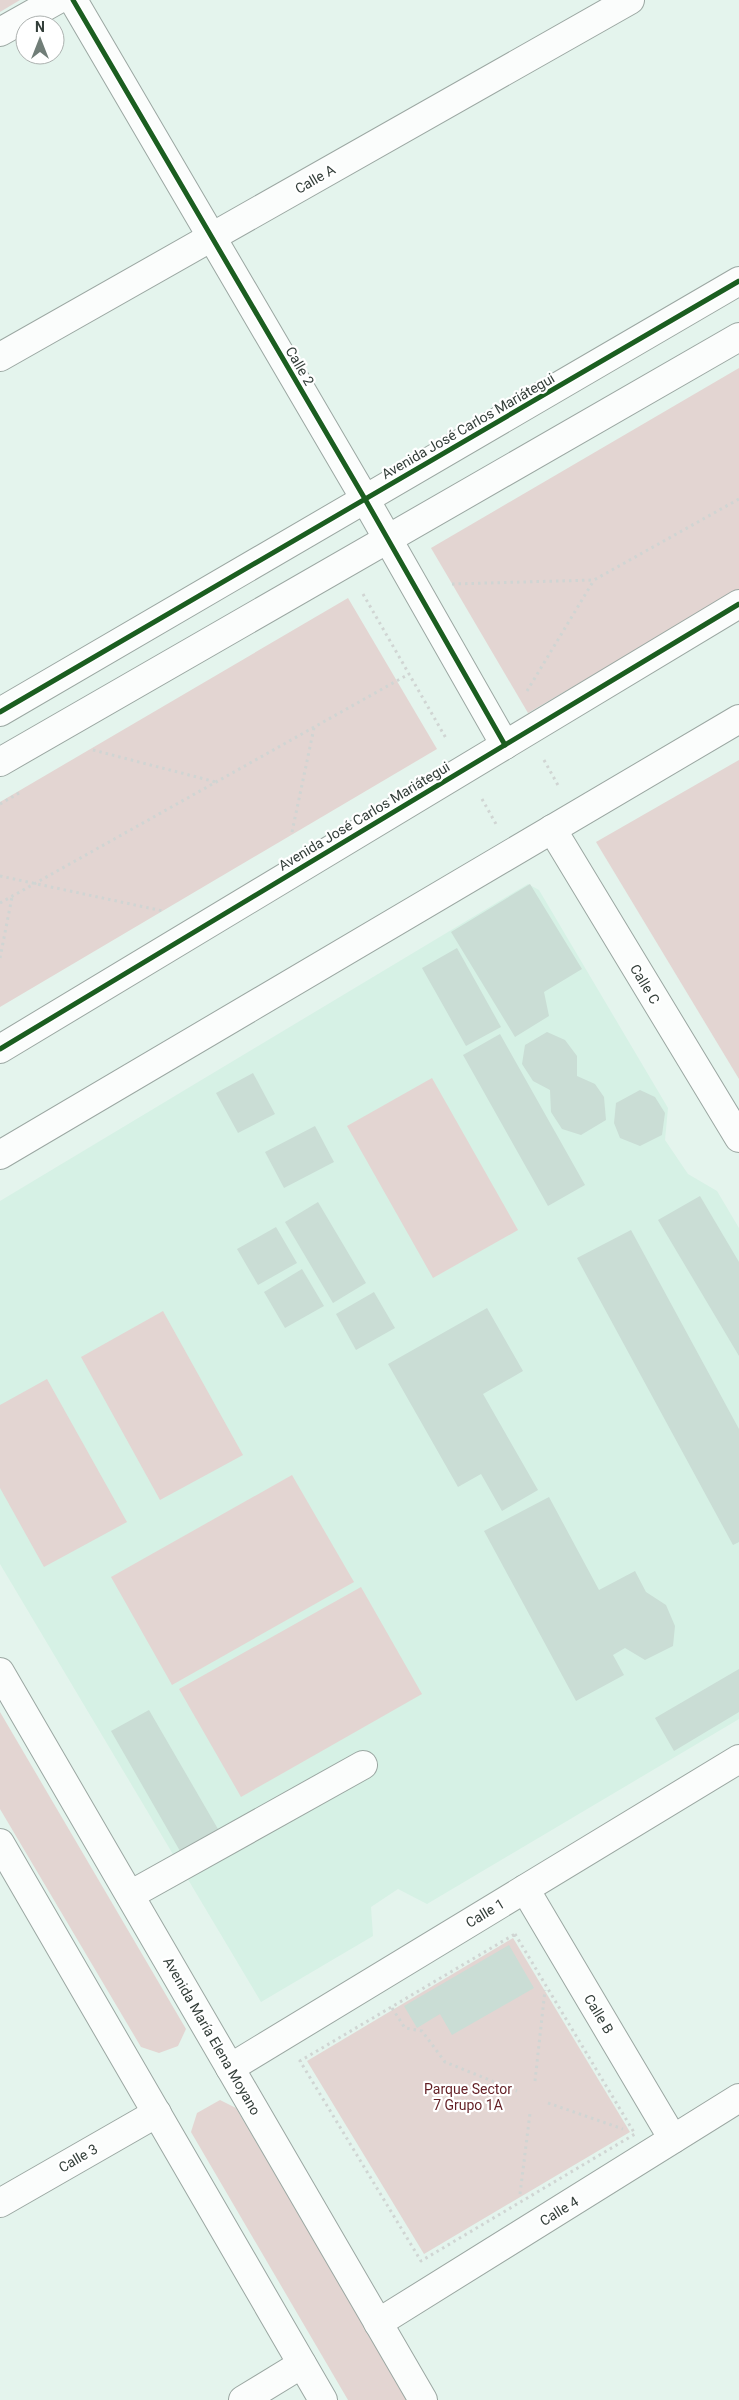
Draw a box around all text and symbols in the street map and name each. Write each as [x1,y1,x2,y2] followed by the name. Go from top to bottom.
[15,15,65,65] north arrow
[35,19,45,35] text: N
[292,161,338,197] street label: Calle A
[282,344,318,388] street label: Calle 2
[379,370,557,482] street label: Avenida José Carlos Mariátegui
[275,758,453,874] street label: Avenida José Carlos Mariátegui
[627,961,663,1007] street label: Calle C
[463,1895,507,1931] street label: Calle 1
[160,1954,264,2118] street label: Avenida María Elena Moyano
[581,1991,617,2037] street label: Calle B
[424,2081,512,2113] park label: Parque Sector 7 Grupo 1A
[56,2140,100,2176] street label: Calle 3
[537,2193,581,2229] street label: Calle 4

